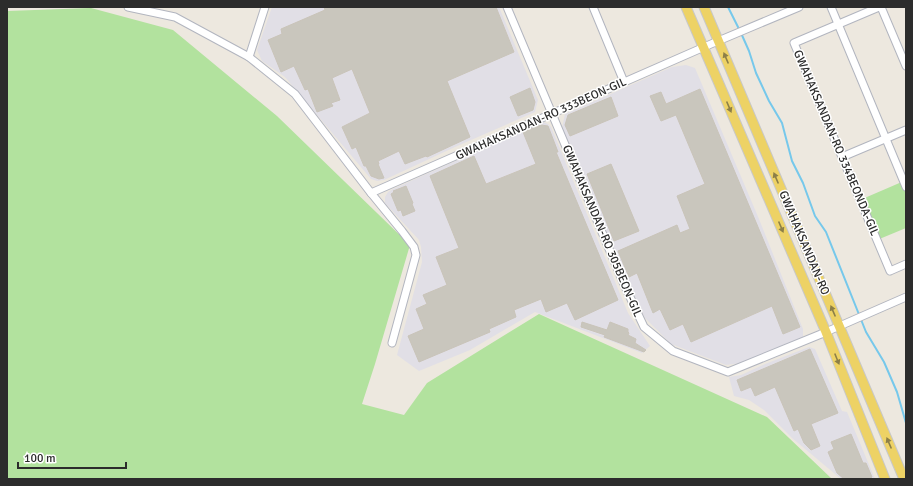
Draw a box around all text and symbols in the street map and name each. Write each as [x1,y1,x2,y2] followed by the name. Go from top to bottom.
[790,48,882,238] street label: GWAHAKSANDAN-RO 334BEONDA-GIL
[722,52,728,64] one-way arrow
[453,74,629,164] street label: GWAHAKSANDAN-RO 333BEON-GIL
[726,102,732,113] one-way arrow
[559,143,645,319] street label: GWAHAKSANDAN-RO 305BEON-GIL
[773,172,780,184] one-way arrow
[775,189,833,298] street label: GWAHAKSANDAN-RO
[778,221,784,233] one-way arrow
[829,304,835,316] one-way arrow
[834,353,840,364] one-way arrow
[886,438,892,449] one-way arrow
[18,444,126,470] scale bar
[24,451,56,466] text: 100 m

